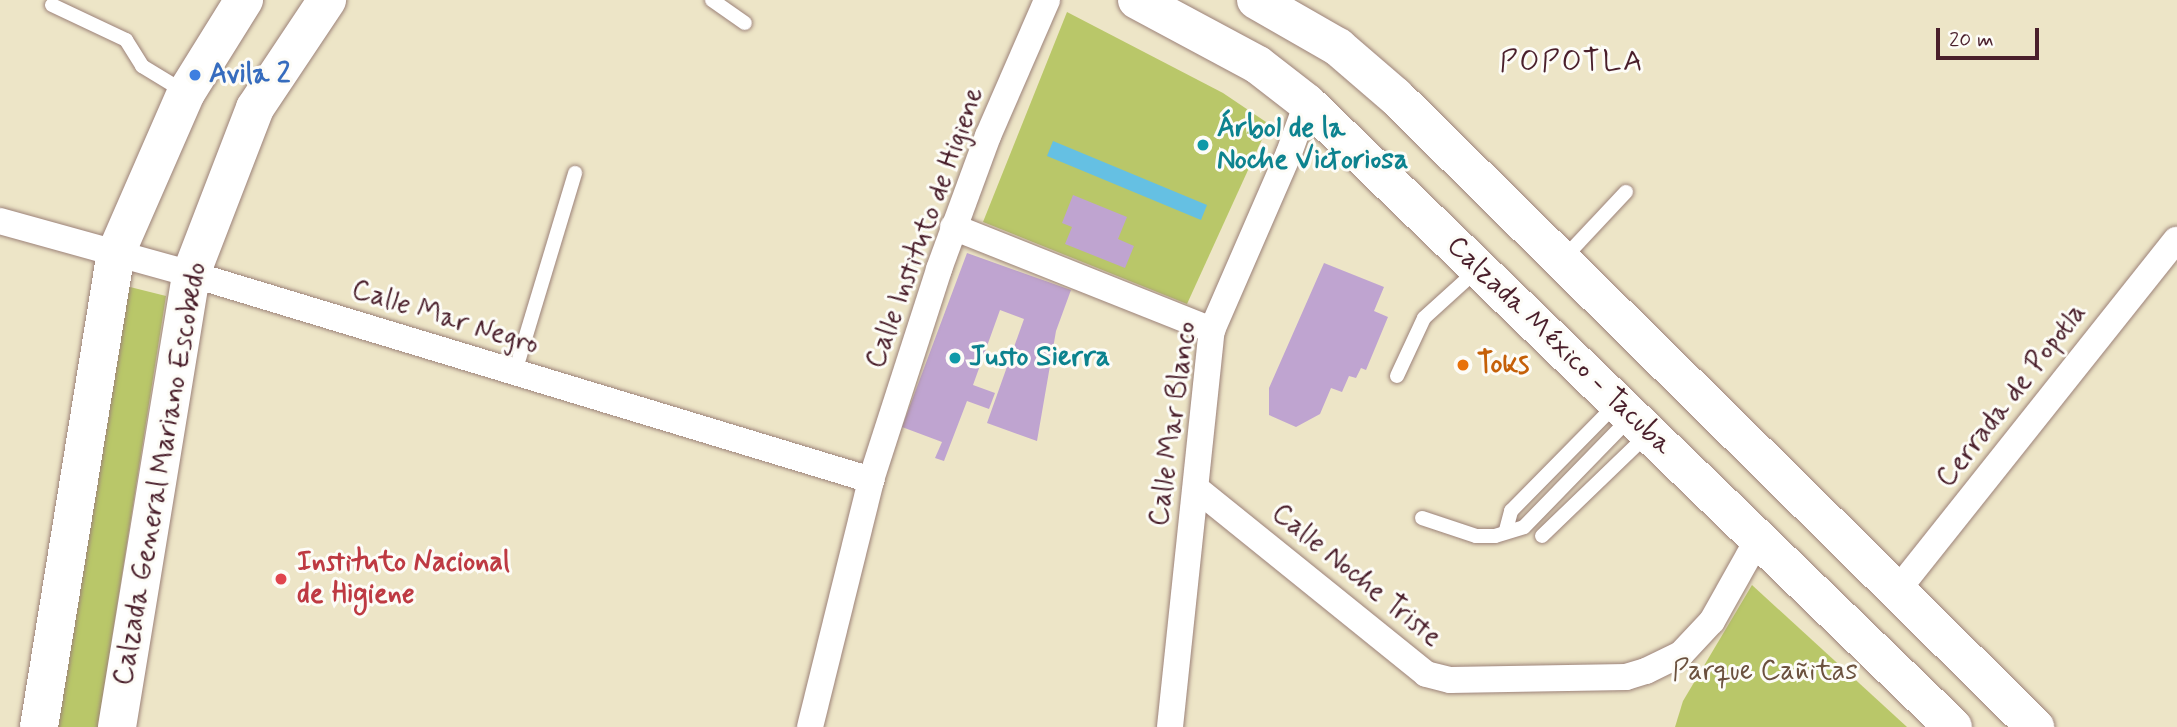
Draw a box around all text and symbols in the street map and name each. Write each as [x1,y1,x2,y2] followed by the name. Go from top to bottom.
[1939,14,2042,58] scale bar
[1949,26,1994,54] text: 20 m
[1499,44,1645,80] district label: POPOTLA
[209,58,291,92] place label: Avila 2
[187,67,203,83] marker: Avila 2
[857,76,995,380] street label: Calle Instituto de Higiene
[1217,112,1408,178] place label: Árbol de la Noche Victoriosa
[1195,137,1211,153] marker: Árbol de la Noche Victoriosa
[1440,230,1678,462] street label: Calzada México - Tacuba
[107,260,215,688] street label: Calzada General Mariano Escobedo
[348,274,542,362] street label: Calle Mar Negro
[1929,296,2095,496] street label: Cerrada de Popotla
[1143,319,1205,529] street label: Calle Mar Blanco
[969,341,1111,375] place label: Justo Sierra
[1477,348,1529,382] place label: Toks
[947,350,963,366] marker: Justo Sierra
[1455,357,1471,373] marker: Toks
[1264,497,1448,655] street label: Calle Noche Triste
[297,546,520,612] place label: Instituto Nacional de Higiene
[271,569,291,589] marker: Instituto Nacional de Higiene
[1672,655,1858,689] park label: Parque Cañitas

